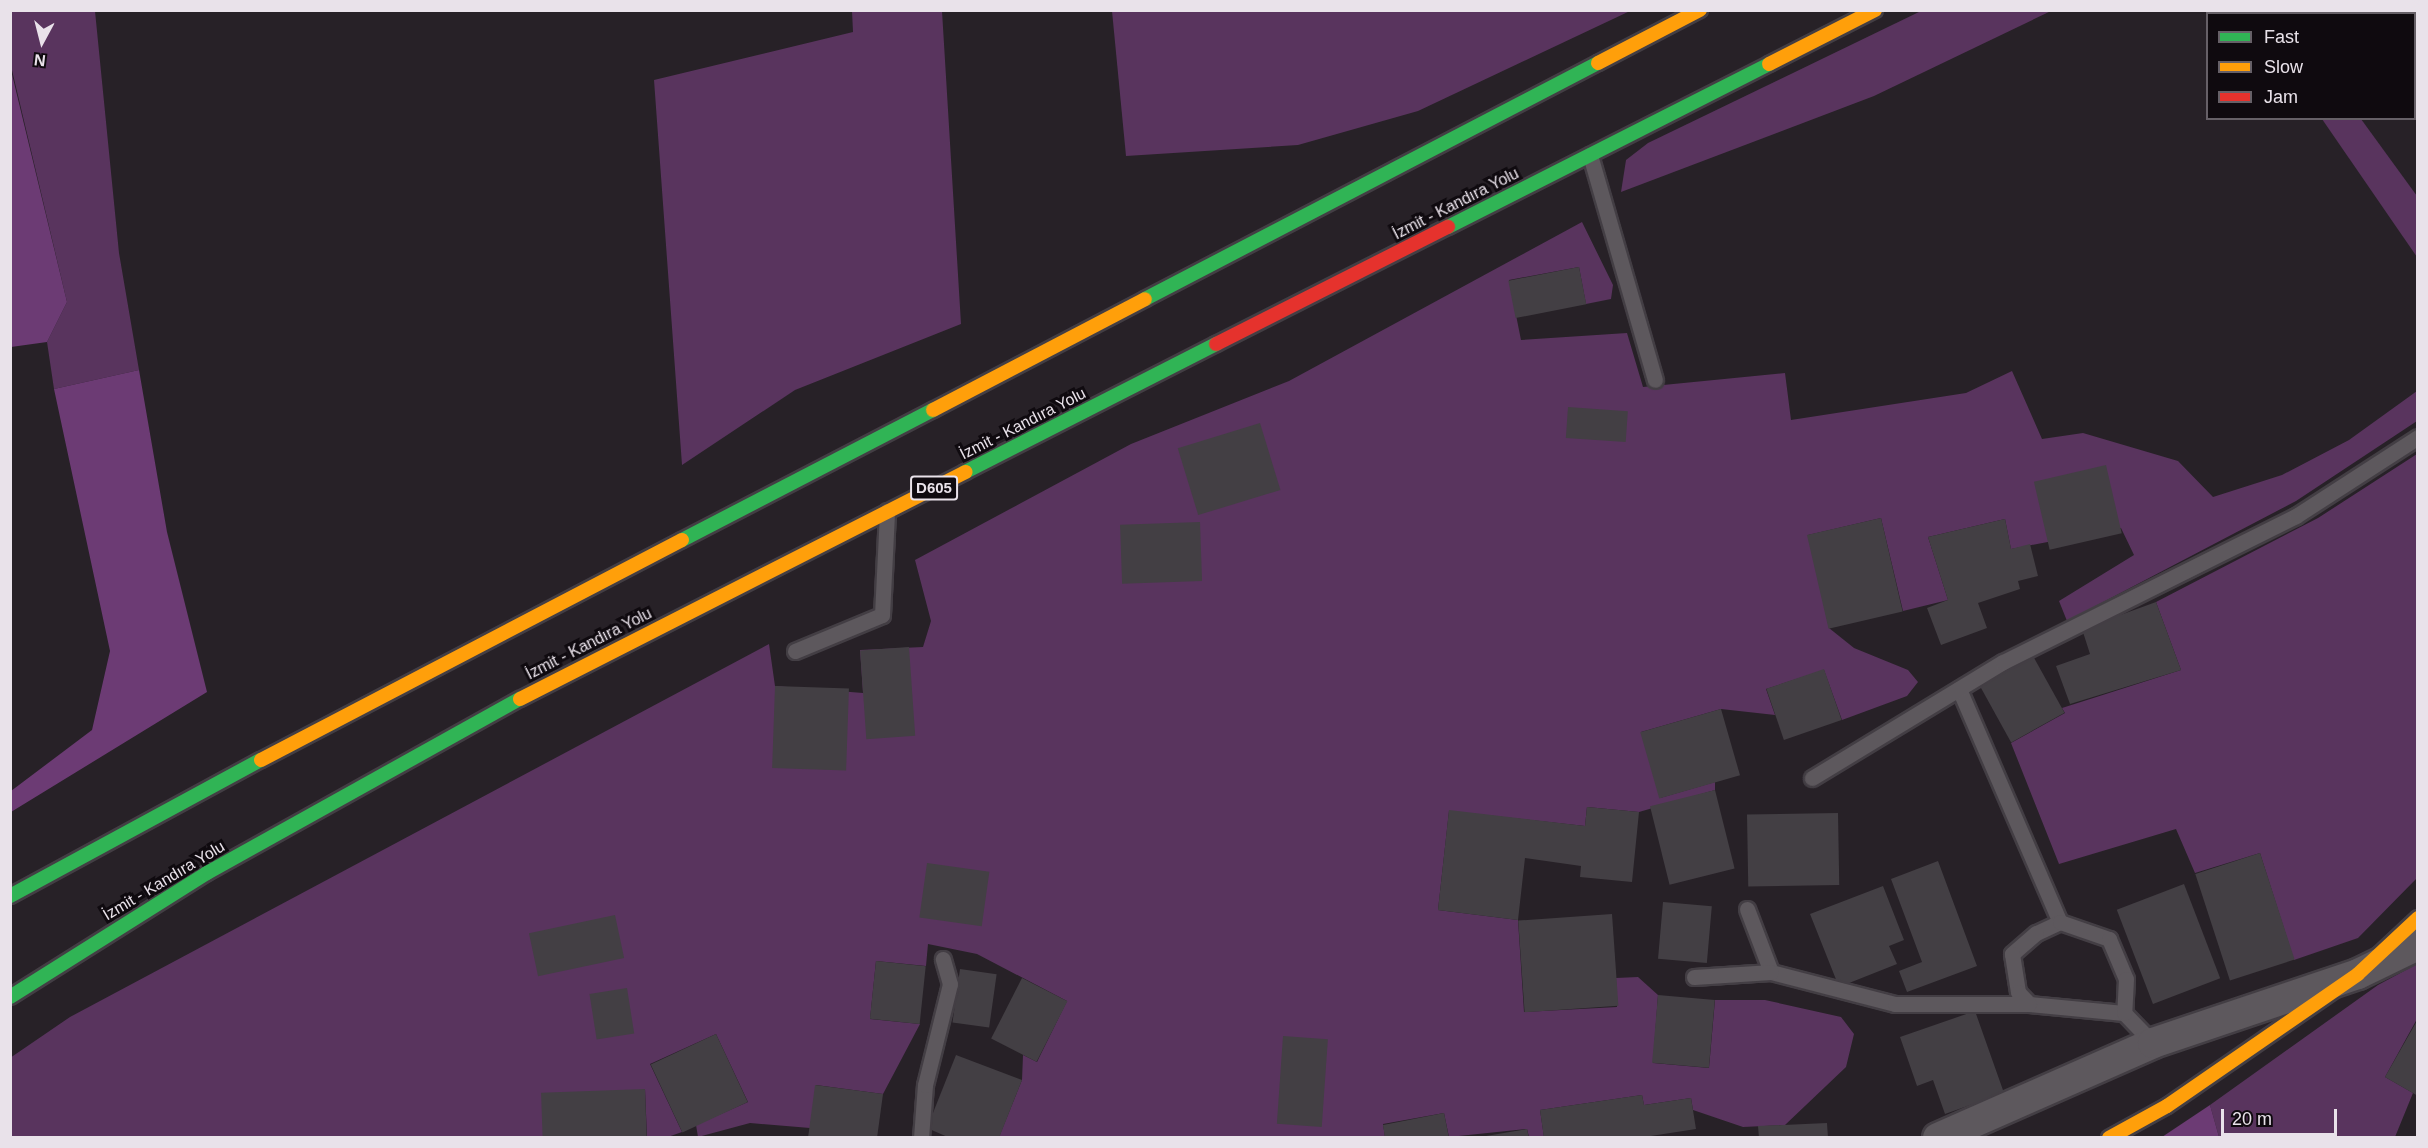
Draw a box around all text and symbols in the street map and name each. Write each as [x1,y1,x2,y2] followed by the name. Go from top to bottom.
[12,12,72,72] north arrow
[2206,12,2416,120] legend
[2264,27,2299,47] text: Fast
[33,51,47,70] text: N
[2264,57,2303,77] text: Slow
[2264,87,2298,107] text: Jam
[1390,164,1522,244] street label: İzmit - Kandıra Yolu
[957,384,1089,464] street label: İzmit - Kandıra Yolu
[910,476,958,500] road number: D605
[523,604,655,684] street label: İzmit - Kandıra Yolu
[99,837,229,925] street label: İzmit - Kandıra Yolu
[2224,1097,2340,1135] scale bar
[2232,1109,2272,1129] text: 20 m

